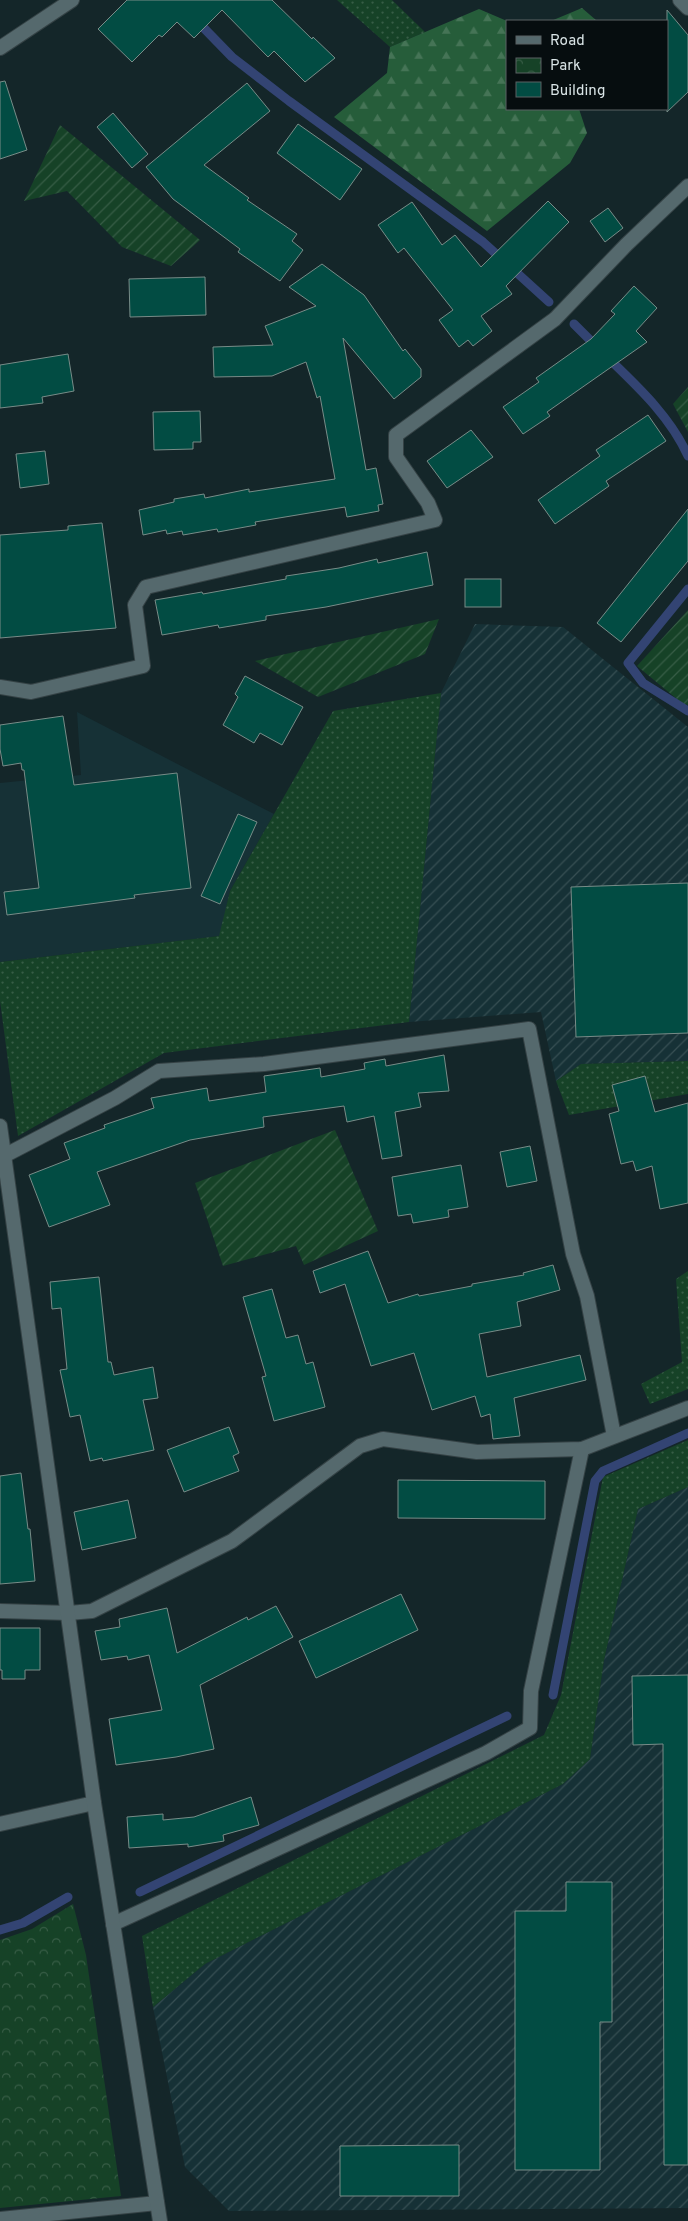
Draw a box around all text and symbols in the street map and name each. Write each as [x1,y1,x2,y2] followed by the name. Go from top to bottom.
[506,20,668,110] legend
[550,32,585,51] text: Road
[550,57,581,76] text: Park
[550,82,605,101] text: Building

